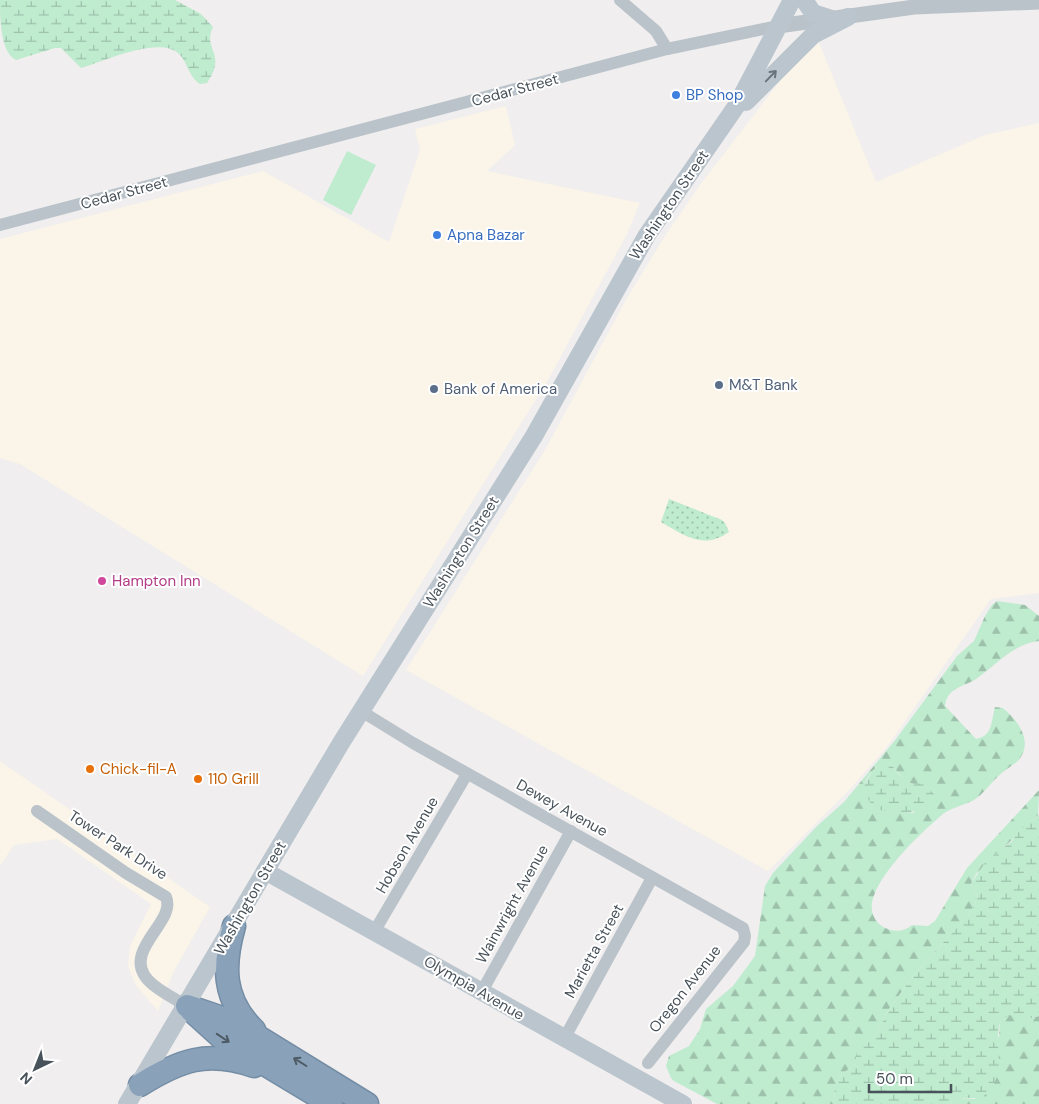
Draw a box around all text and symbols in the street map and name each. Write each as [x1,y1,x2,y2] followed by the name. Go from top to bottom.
[469,69,561,111] street label: Cedar Street
[765,70,777,82] one-way arrow
[686,85,743,105] place label: BP Shop
[670,89,682,101] marker: BP Shop
[625,146,713,264] street label: Washington Street
[78,172,170,214] street label: Cedar Street
[447,225,525,245] place label: Apna Bazar
[431,229,443,241] marker: Apna Bazar
[729,375,798,395] place label: M&T Bank
[444,379,557,399] place label: Bank of America
[713,379,725,391] marker: M&T Bank
[428,383,440,395] marker: Bank of America
[419,492,504,612] street label: Washington Street
[112,571,201,591] place label: Hampton Inn
[96,575,108,587] marker: Hampton Inn
[100,759,177,779] place label: Chick-fil-A
[84,763,96,775] marker: Chick-fil-A
[208,769,259,789] place label: 110 Grill
[192,773,204,785] marker: 110 Grill
[513,775,611,841] street label: Dewey Avenue
[371,793,443,897] street label: Hobson Avenue
[65,806,171,884] street label: Tower Park Drive
[209,837,291,959] street label: Washington Street
[471,841,553,967] street label: Wainwright Avenue
[560,900,628,1002] street label: Marietta Street
[645,941,725,1037] street label: Oregon Avenue
[420,951,528,1025] street label: Olympia Avenue
[216,1033,230,1044] one-way arrow
[10,1044,60,1094] north arrow
[293,1057,307,1067] one-way arrow
[869,1062,952,1094] scale bar
[16,1068,36,1089] text: N
[876,1069,913,1089] text: 50 m

